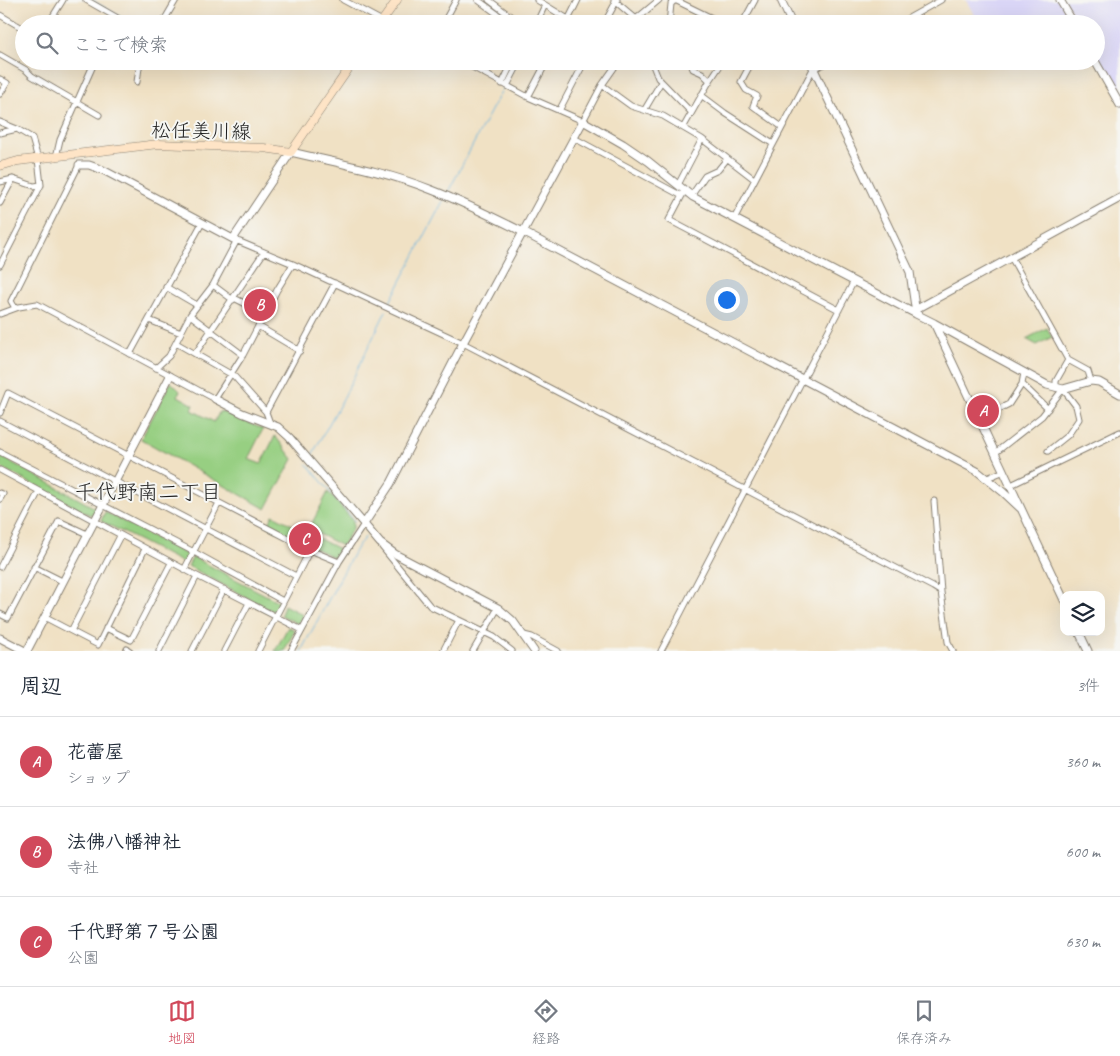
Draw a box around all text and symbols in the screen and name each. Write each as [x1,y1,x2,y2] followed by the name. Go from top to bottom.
[15,15,1105,70] search box
[33,29,61,57] icon: search
[73,33,168,57] text: ここで検索
[151,118,251,144] street label: 松任美川線
[244,286,276,324] pin: B
[714,287,740,313] your location
[967,392,999,430] pin: A
[75,479,222,505] district label: 千代野南二丁目
[289,520,321,558] pin: C
[1060,591,1105,636] map controls
[1060,591,1105,636] button: layers
[20,673,62,699] text: 周辺
[1077,676,1100,696] text: 3件
[67,740,124,764] text: 花蕾屋
[32,752,40,772] text: A
[1066,752,1100,772] text: 360 m
[67,768,130,788] text: ショップ
[67,830,181,854] text: 法佛八幡神社
[32,842,40,862] text: B
[1066,842,1100,862] text: 600 m
[67,858,99,878] text: 寺社
[67,920,219,944] text: 千代野第７号公園
[32,932,40,952] text: C
[1066,932,1100,952] text: 630 m
[67,948,99,968] text: 公園
[168,997,196,1047] tab: 地図
[532,997,560,1047] tab: 経路
[896,997,952,1047] tab: 保存済み

